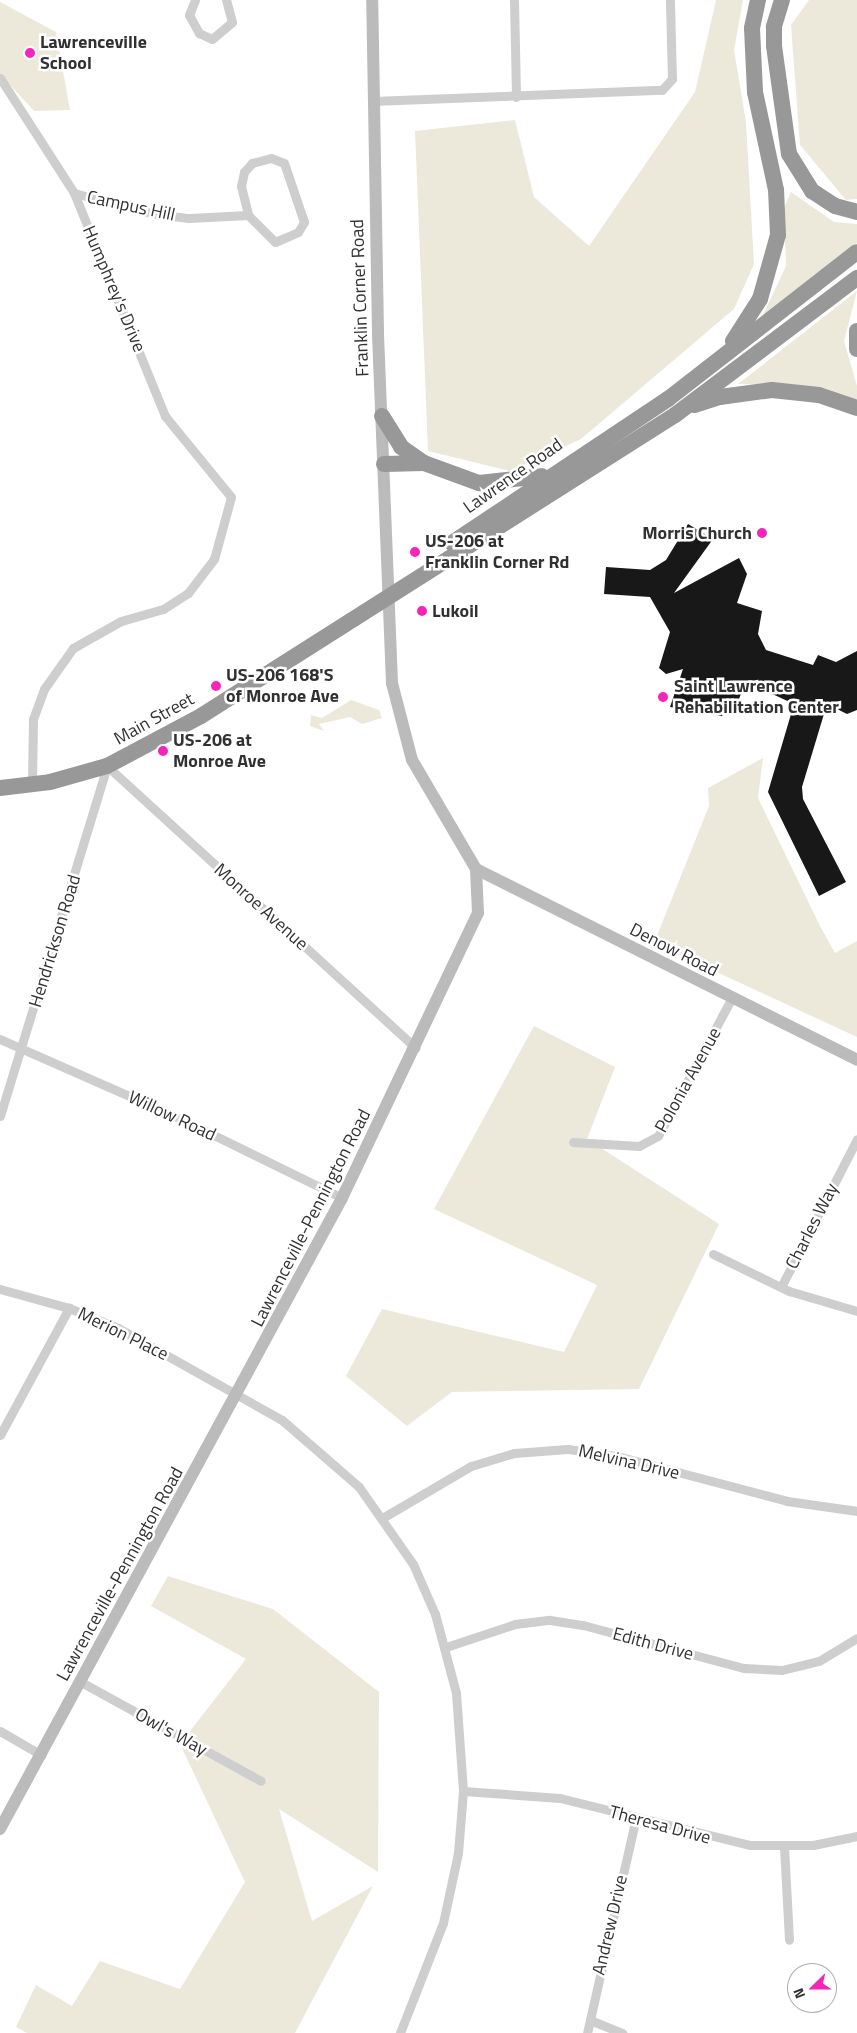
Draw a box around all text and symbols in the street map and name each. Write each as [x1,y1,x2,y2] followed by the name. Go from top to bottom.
[40,32,147,74] place label: Lawrenceville School
[24,47,36,59] marker: Lawrenceville School
[85,186,177,226] street label: Campus Hill
[346,219,374,377] street label: Franklin Corner Road
[78,223,150,355] street label: Humphrey's Drive
[459,434,567,518] street label: Lawrence Road
[642,522,752,544] place label: Morris Church
[756,527,768,539] marker: Morris Church
[425,531,569,574] place label: US-206 at Franklin Corner Rd
[409,546,421,558] marker: US-206 at Franklin Corner Rd
[432,600,479,622] place label: Lukoil
[416,605,428,617] marker: Lukoil
[226,665,339,708] place label: US-206 168'S of Monroe Ave
[674,676,839,719] place label: Saint Lawrence Rehabilitation Center
[210,680,222,692] marker: US-206 168'S of Monroe Ave
[110,688,198,750] street label: Main Street
[656,690,670,704] marker: Saint Lawrence Rehabilitation Center
[173,730,266,772] place label: US-206 at Monroe Ave
[157,745,169,757] marker: US-206 at Monroe Ave
[210,859,312,955] street label: Monroe Avenue
[25,872,85,1010] street label: Hendrickson Road
[626,918,722,982] street label: Denow Road
[650,1024,726,1136] street label: Polonia Avenue
[125,1086,219,1146] street label: Willow Road
[247,1106,375,1330] street label: Lawrenceville-Pennington Road
[781,1179,843,1273] street label: Charles Way
[74,1303,172,1365] street label: Merion Place
[576,1440,682,1484] street label: Melvina Drive
[52,1463,188,1685] street label: Lawrenceville-Pennington Road
[610,1623,696,1665] street label: Edith Drive
[131,1703,211,1761] street label: Owl's Way
[607,1801,713,1849] street label: Theresa Drive
[588,1873,632,1977] street label: Andrew Drive
[787,1963,837,2013] north arrow
[787,1985,810,2002] text: N

